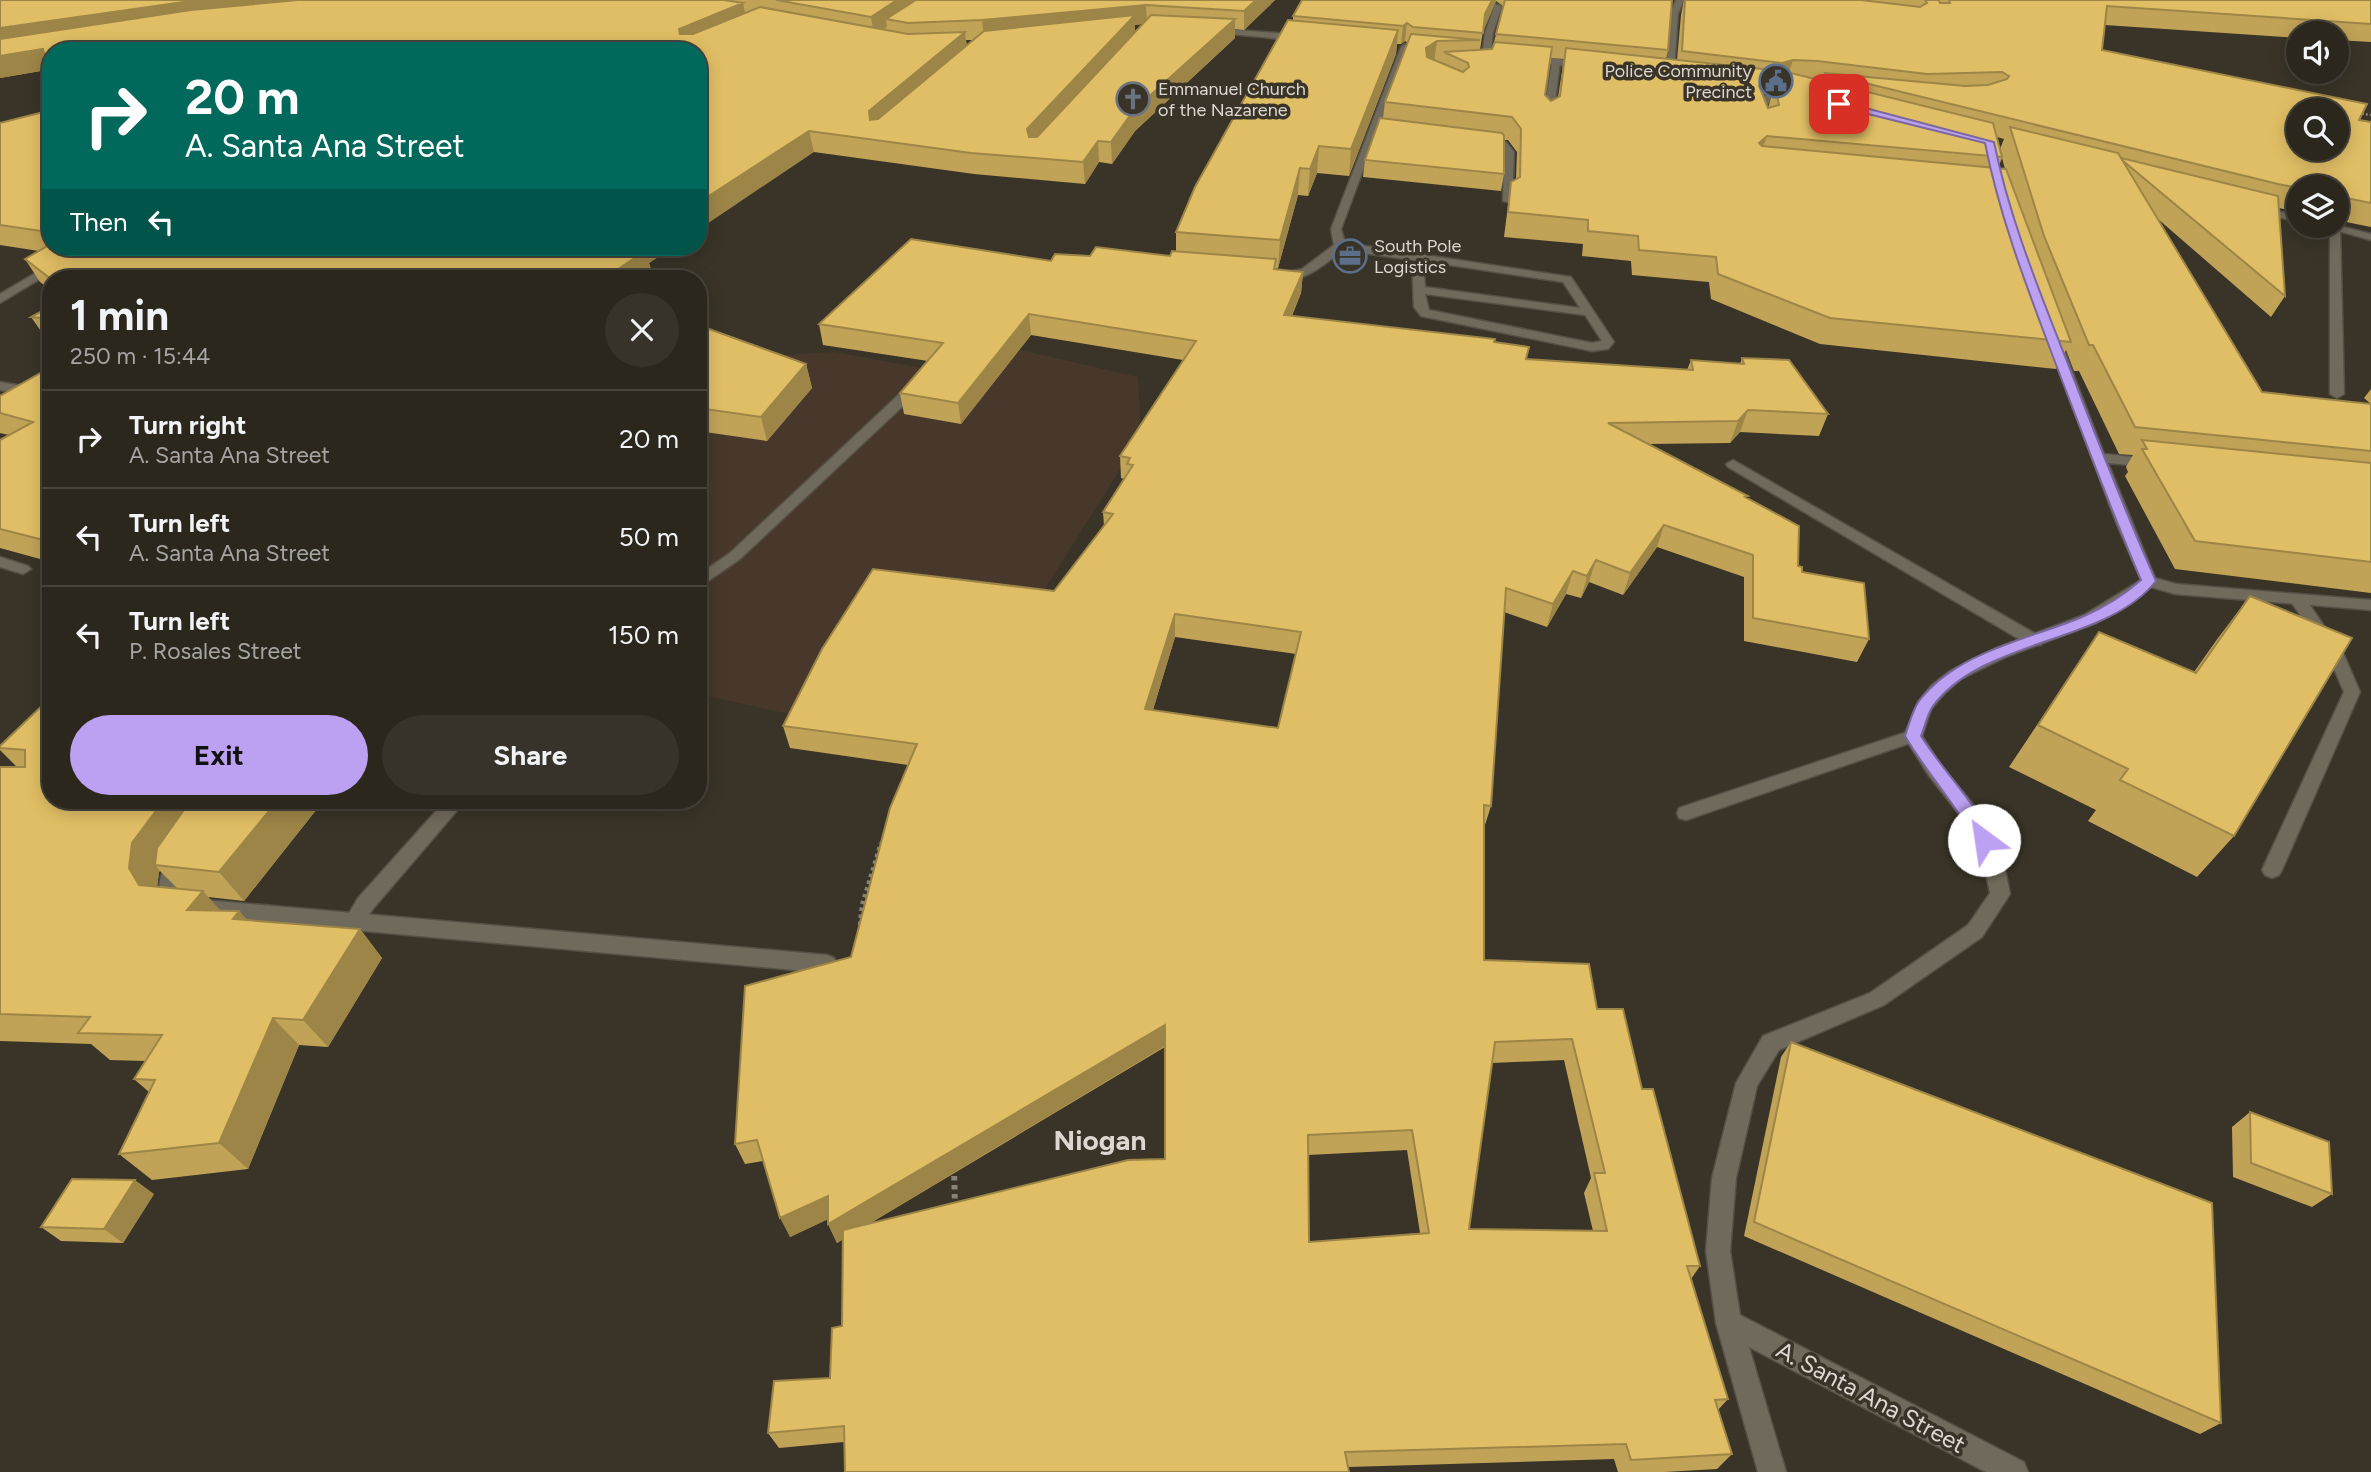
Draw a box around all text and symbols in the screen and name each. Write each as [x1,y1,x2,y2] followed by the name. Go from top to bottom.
[2286,21,2349,238] map controls
[2286,21,2349,84] button: sound
[1605,60,1753,103] place label: Police Community Precinct
[1757,62,1795,100] public building icon: Police Community Precinct
[185,67,300,126] text: 20 m
[70,70,161,161] icon: right
[1809,74,1869,134] pin
[1158,78,1306,121] place label: Emmanuel Church of the Nazarene
[1114,80,1152,118] church icon: Emmanuel Church of the Nazarene
[1820,85,1858,123] icon: arrive
[2286,98,2349,161] button: search
[185,127,465,165] text: A. Santa Ana Street
[2286,175,2349,238] button: layers
[142,203,180,241] icon: left
[70,206,128,238] text: Then
[1374,235,1461,278] place label: South Pole Logistics
[1331,237,1369,275] office icon: South Pole Logistics
[70,290,169,341] text: 1 min
[605,293,679,367] button: close
[70,342,210,370] text: 250 m · 15:44
[129,409,246,441] text: Turn right
[70,420,108,458] icon: right
[619,423,679,455] text: 20 m
[129,441,330,469] text: A. Santa Ana Street
[129,507,230,539] text: Turn left
[70,518,108,556] icon: left
[619,521,679,553] text: 50 m
[129,539,330,567] text: A. Santa Ana Street
[129,605,230,637] text: Turn left
[70,616,108,654] icon: left
[608,619,679,651] text: 150 m
[129,637,301,665] text: P. Rosales Street
[70,715,368,795] button: Exit
[382,715,679,795] button: Share
[1947,803,2021,877] position arrow
[1054,1123,1146,1157] district label: Niogan
[1772,1335,1970,1459] street label: A. Santa Ana Street

